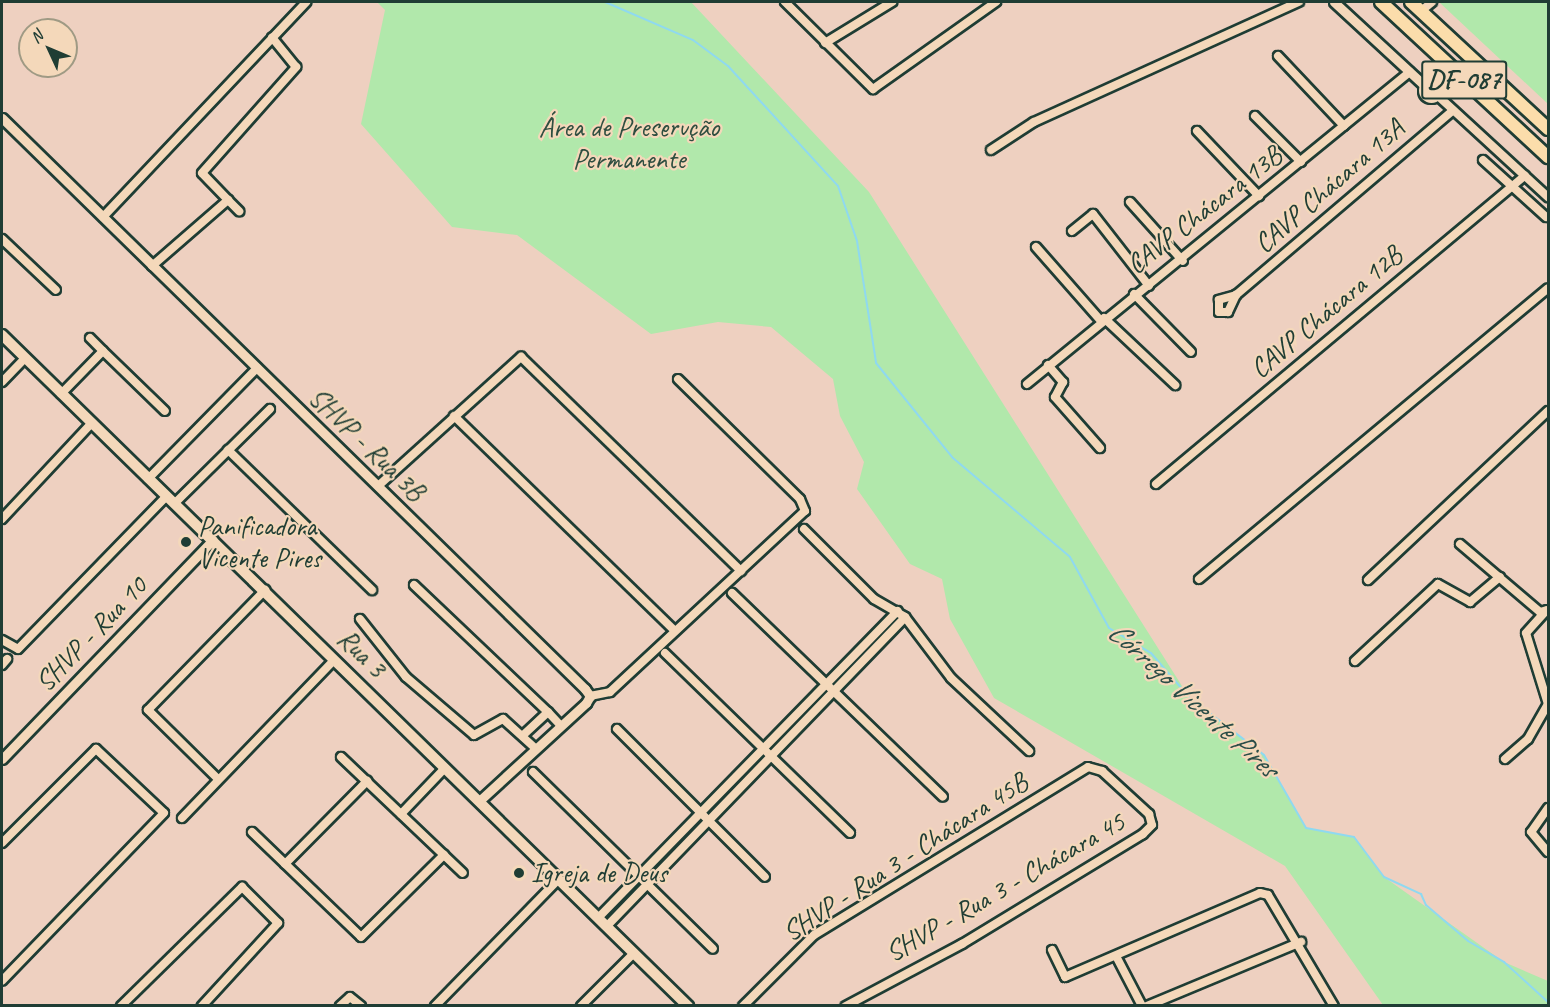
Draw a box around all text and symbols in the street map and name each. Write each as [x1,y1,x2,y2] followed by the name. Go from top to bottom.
[18,18,78,78] north arrow
[26,26,47,47] text: N
[1420,56,1508,104] road number: DF-087
[539,110,719,176] park label: Área de Preservção Permanente
[1247,112,1411,260] street label: CAVP Chácara 13A
[1120,139,1288,281] street label: CAVP Chácara 13B
[1243,239,1409,385] street label: CAVP Chácara 12B
[302,380,432,508] street label: SHVP - Rua 3B
[198,509,321,575] place label: Panificadora Vicente Pires
[179,535,193,549] marker: Panificadora Vicente Pires
[28,570,154,698] street label: SHVP - Rua 10
[1101,613,1285,785] water label: Córrego Vicente Pires
[330,622,394,684] street label: Rua 3
[776,765,1034,949] street label: SHVP - Rua 3 - Chácara 45B
[879,805,1131,969] street label: SHVP - Rua 3 - Chácara 45
[531,856,667,890] place label: Igreja de Deus
[512,866,526,880] marker: Igreja de Deus

